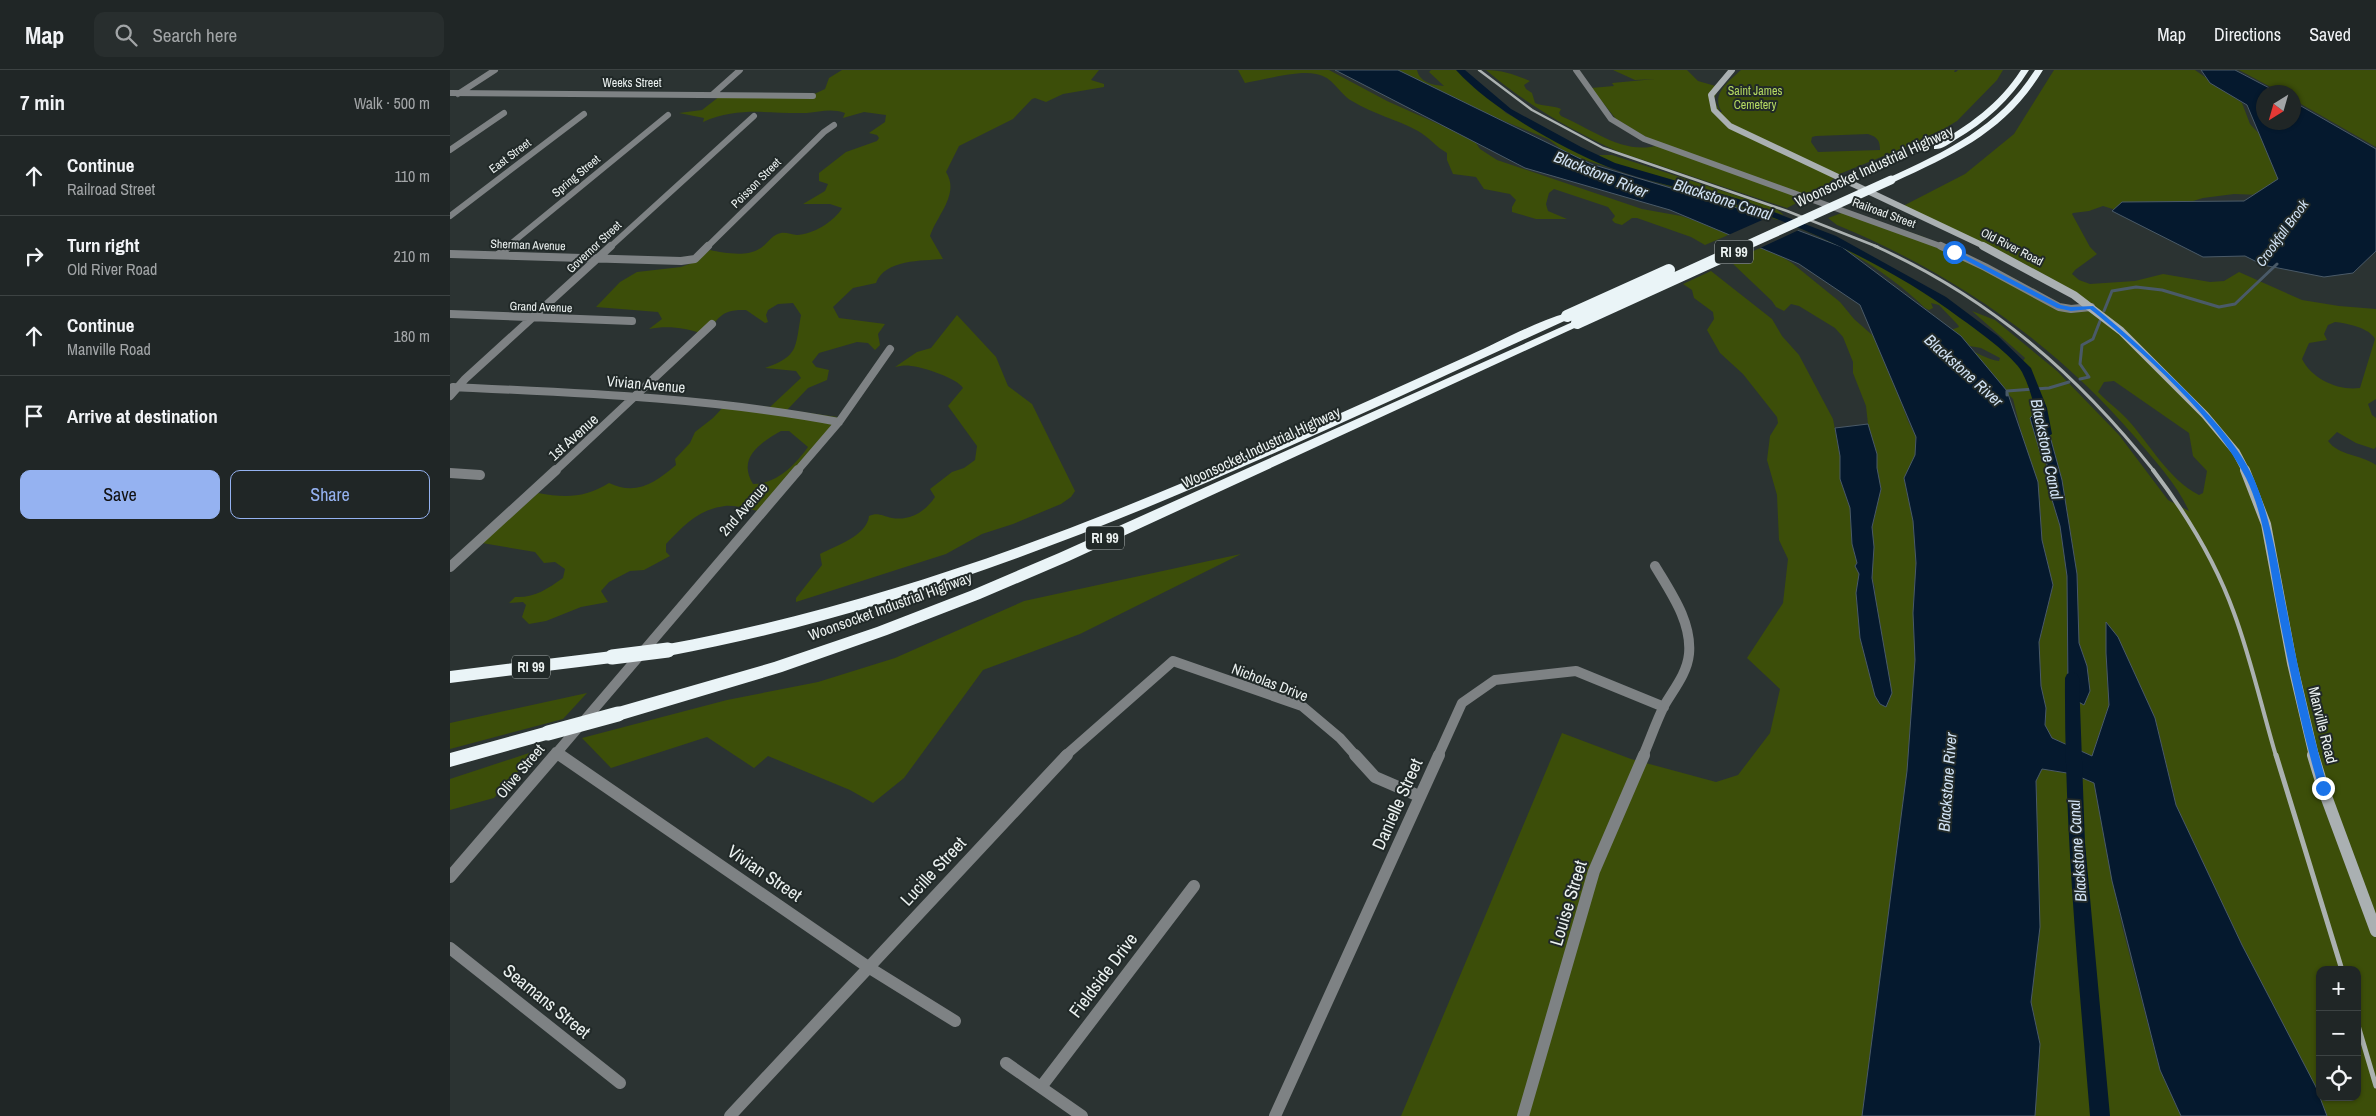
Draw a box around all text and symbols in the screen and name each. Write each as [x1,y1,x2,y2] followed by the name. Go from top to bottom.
[94,12,444,57] search box
[25,19,64,51] text: Map
[112,21,140,49] icon: search
[152,22,237,48] text: Search here
[2157,22,2186,47] text: Map
[2214,22,2281,47] text: Directions
[2309,22,2351,47] text: Saved
[603,75,662,91] street label: Weeks Street
[1728,83,1782,113] park label: Saint James Cemetery
[2256,85,2301,130] north arrow
[20,88,65,117] text: 7 min
[354,92,430,114] text: Walk · 500 m
[1791,120,1957,212] street label: Woonsocket Industrial Highway
[486,135,534,177] street label: East Street
[1551,145,1652,203] water label: Blackstone River
[549,151,604,201] street label: Spring Street
[67,152,135,178] text: Continue
[728,154,785,211] street label: Poisson Street
[20,162,48,190] icon: ahead
[394,165,430,187] text: 110 m
[1671,173,1776,226] water label: Blackstone Canal
[67,178,155,200] text: Railroad Street
[1850,194,1918,232] street label: Railroad Street
[2252,195,2313,270] water label: Crookfall Brook
[563,217,625,277] street label: Governor Street
[1978,224,2046,270] street label: Old River Road
[67,232,139,258] text: Turn right
[490,236,566,254] street label: Sherman Avenue
[1715,240,1753,263] road number: RI 99
[1943,241,1966,264] route start
[20,242,48,270] icon: right
[394,245,430,267] text: 210 m
[67,258,157,280] text: Old River Road
[509,298,573,316] street label: Grand Avenue
[67,312,135,338] text: Continue
[20,322,48,350] icon: ahead
[394,325,430,347] text: 180 m
[1920,329,2009,412] water label: Blackstone River
[67,338,151,360] text: Manville Road
[606,370,686,398] street label: Vivian Avenue
[2026,397,2069,502] water label: Blackstone Canal
[1178,401,1344,493] street label: Woonsocket Industrial Highway
[20,402,48,430] icon: arrive
[67,403,218,429] text: Arrive at destination
[543,409,603,465] street label: 1st Avenue
[20,470,220,519] button: Save
[230,470,430,519] button: Share
[714,478,772,540] street label: 2nd Avenue
[1086,526,1124,549] road number: RI 99
[805,566,976,645] street label: Woonsocket Industrial Highway
[512,656,550,678] road number: RI 99
[1229,658,1312,706] street label: Nicholas Drive
[2303,684,2343,766] street label: Manville Road
[1933,731,1961,832] water label: Blackstone River
[491,739,549,803] street label: Olive Street
[1366,754,1428,854] street label: Danielle Street
[2312,777,2335,800] route end
[2062,798,2092,903] water label: Blackstone Canal
[894,831,972,911] street label: Lucille Street
[723,839,807,907] street label: Vivian Street
[1543,857,1593,949] street label: Louise Street
[1063,928,1143,1022] street label: Fieldside Drive
[498,958,596,1044] street label: Seamans Street
[2316,966,2361,1101] map controls
[2316,966,2361,1011] button: +
[2316,1011,2361,1056] button: −
[2316,1056,2361,1101] button: locate

